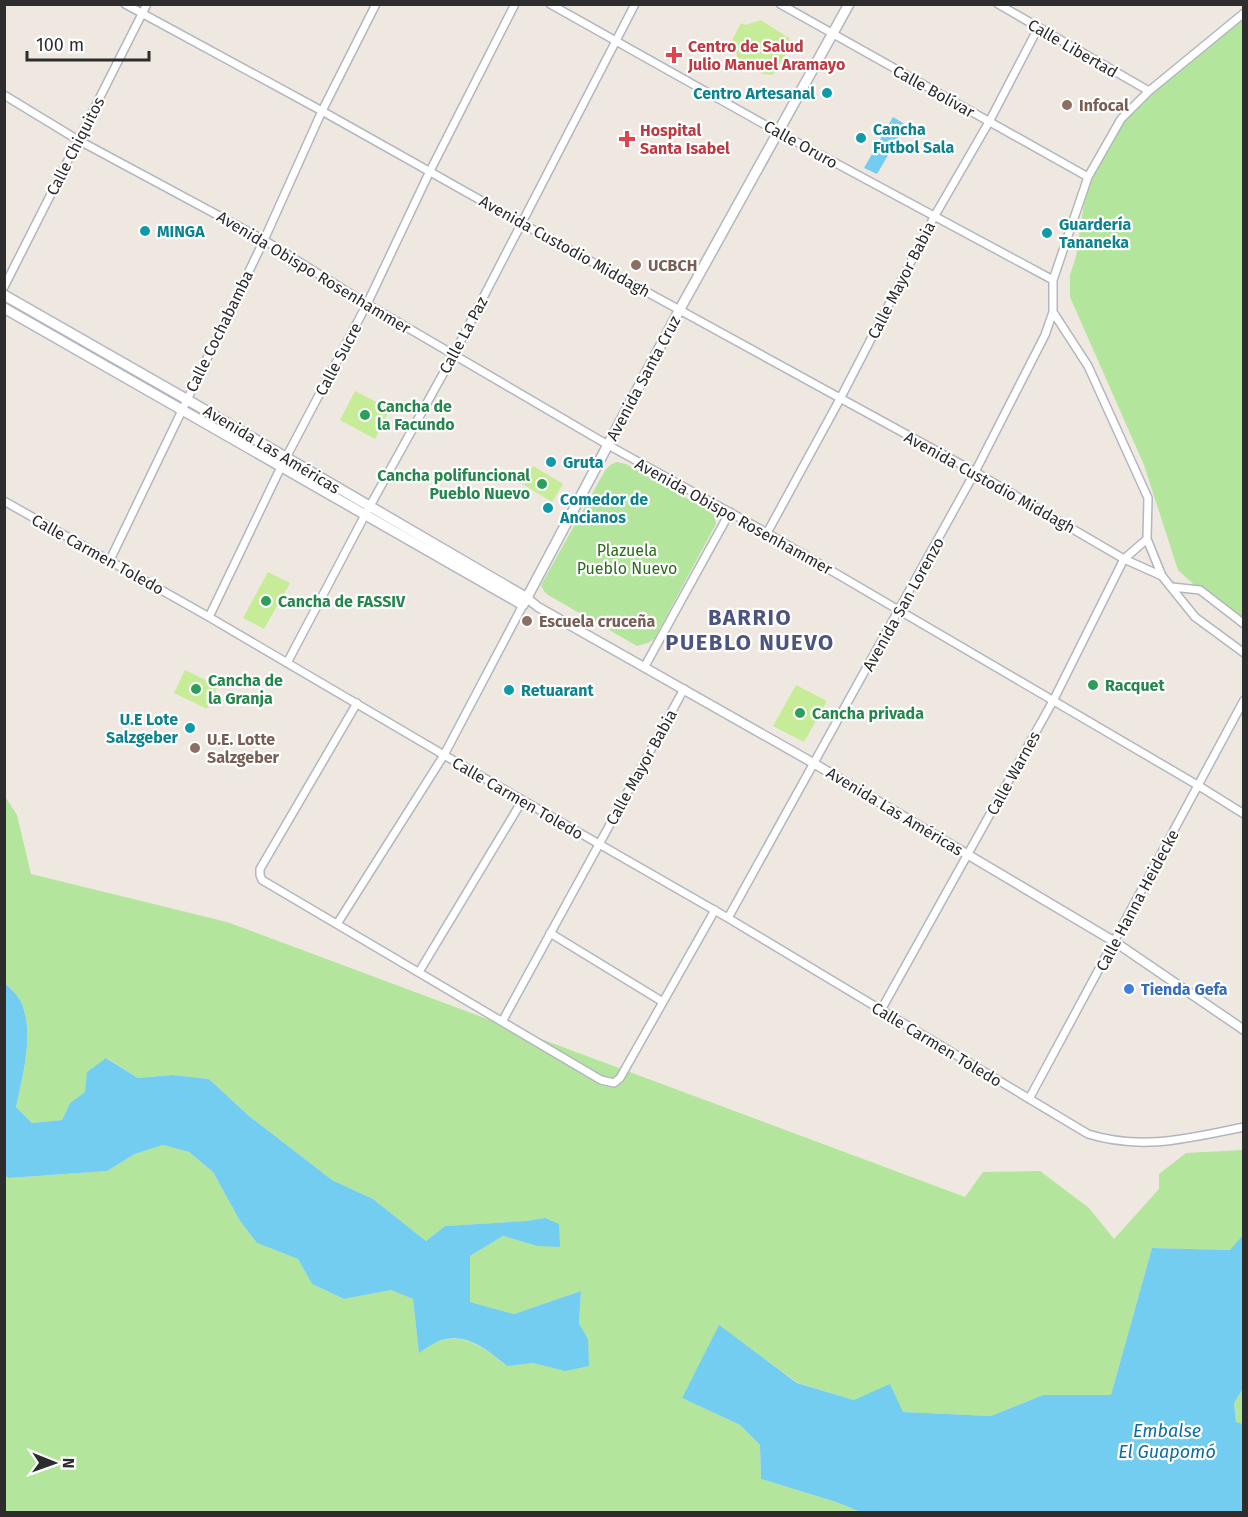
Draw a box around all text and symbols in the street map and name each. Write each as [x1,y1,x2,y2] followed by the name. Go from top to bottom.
[1025,15,1121,82] street label: Calle Libertad
[27,24,148,62] scale bar
[36,34,84,56] text: 100 m
[687,37,845,74] place label: Centro de Salud Julio Manuel Aramayo
[665,46,683,64] marker: Centro de Salud Julio Manuel Aramayo
[890,61,979,122] street label: Calle Bolívar
[693,84,815,103] place label: Centro Artesanal
[820,86,834,100] marker: Centro Artesanal
[42,94,108,199] street label: Calle Chiquitos
[1079,96,1129,115] place label: Infocal
[1060,98,1074,112] marker: Infocal
[761,116,841,172] street label: Calle Oruro
[873,120,954,157] place label: Cancha Futbol Sala
[640,121,730,158] place label: Hospital Santa Isabel
[618,130,636,148] marker: Hospital Santa Isabel
[854,131,868,145] marker: Cancha Futbol Sala
[476,191,654,301] street label: Avenida Custodio Middagh
[213,207,415,338] street label: Avenida Obispo Rosenhammer
[1059,215,1132,252] place label: Guardería Tananeka
[864,218,939,342] street label: Calle Mayor Babia
[157,222,205,241] place label: MINGA
[138,224,152,238] marker: MINGA
[1040,226,1054,240] marker: Guardería Tananeka
[648,256,697,275] place label: UCBCH
[629,258,643,272] marker: UCBCH
[182,267,257,395] street label: Calle Cochabamba
[435,293,492,377] street label: Calle La Paz
[602,313,684,444] street label: Avenida Santa Cruz
[311,320,366,399] street label: Calle Sucre
[377,397,455,434] place label: Cancha de la Facundo
[200,401,343,498] street label: Avenida Las Américas
[358,408,372,422] marker: Cancha de la Facundo
[901,427,1079,537] street label: Avenida Custodio Middagh
[563,453,604,472] place label: Gruta
[632,454,836,579] street label: Avenida Obispo Rosenhammer
[544,455,558,469] marker: Gruta
[377,466,530,503] place label: Cancha polifuncional Pueblo Nuevo
[535,477,549,491] marker: Cancha polifuncional Pueblo Nuevo
[559,490,648,527] place label: Comedor de Ancianos
[541,501,555,515] marker: Comedor de Ancianos
[28,510,167,599] street label: Calle Carmen Toledo
[859,534,948,674] street label: Avenida San Lorenzo
[577,541,677,578] park label: Plazuela Pueblo Nuevo
[278,592,406,611] place label: Cancha de FASSIV
[259,594,273,608] marker: Cancha de FASSIV
[665,604,835,656] district label: BARRIO PUEBLO NUEVO
[539,612,655,631] place label: Escuela cruceña
[520,614,534,628] marker: Escuela cruceña
[208,671,283,708] place label: Cancha de la Granja
[1105,676,1165,695] place label: Racquet
[1086,678,1100,692] marker: Racquet
[521,681,594,700] place label: Retuarant
[189,682,203,696] marker: Cancha de la Granja
[502,683,516,697] marker: Retuarant
[812,704,924,723] place label: Cancha privada
[602,706,681,828] street label: Calle Mayor Babia
[793,706,807,720] marker: Cancha privada
[106,710,179,747] place label: U.E Lote Salzgeber
[183,721,197,735] marker: U.E Lote Salzgeber
[983,728,1044,818] street label: Calle Warnes
[207,730,280,767] place label: U.E. Lotte Salzgeber
[188,741,202,755] marker: U.E. Lotte Salzgeber
[449,753,587,844] street label: Calle Carmen Toledo
[823,763,966,860] street label: Avenida Las Américas
[1092,826,1183,974] street label: Calle Hanna Heidecke
[1141,980,1228,999] place label: Tienda Gefa
[1122,982,1136,996] marker: Tienda Gefa
[868,998,1005,1091] street label: Calle Carmen Toledo
[1118,1420,1216,1463] water label: Embalse El Guapomó
[24,1433,84,1493] north arrow
[59,1458,78,1469] text: N

